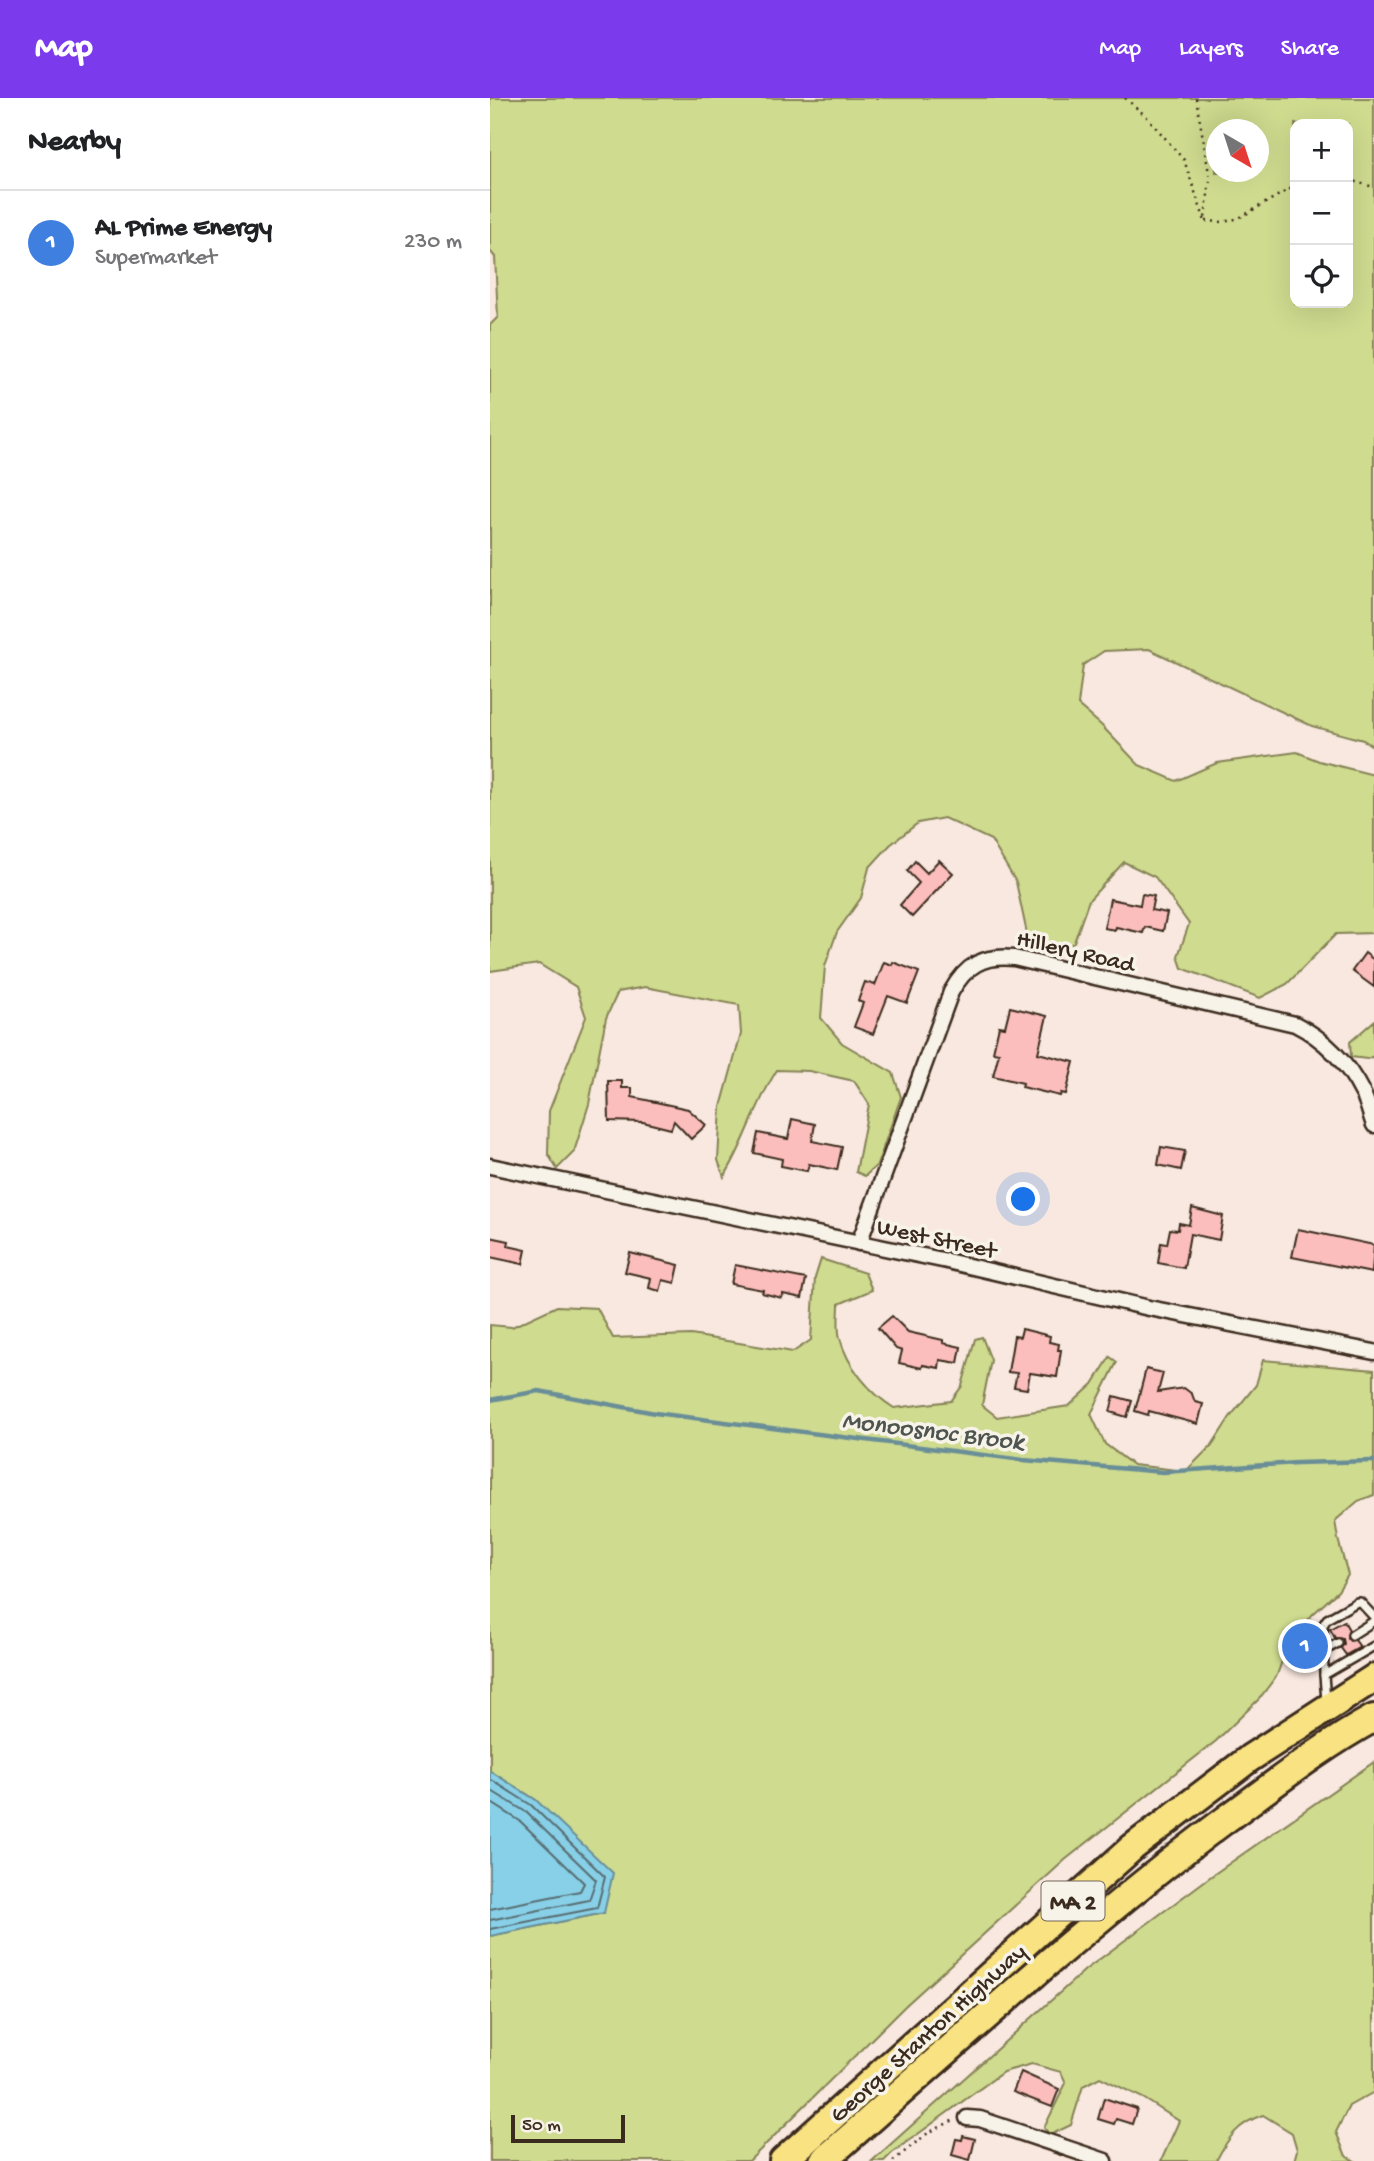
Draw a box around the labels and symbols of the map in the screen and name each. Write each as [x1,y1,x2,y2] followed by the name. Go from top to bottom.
[1206,119,1269,182] north arrow
[1013,926,1139,982] street label: Hillery Road
[1006,1182,1040,1216] your location
[874,1214,1001,1268] street label: West Street
[840,1407,1027,1460] water label: Monoosnoc Brook
[1282,1620,1328,1672] pin: 1
[1042,1882,1104,1920] road number: MA 2
[825,1939,1034,2130] street label: George Stanton Highway
[511,2112,625,2144] scale bar

